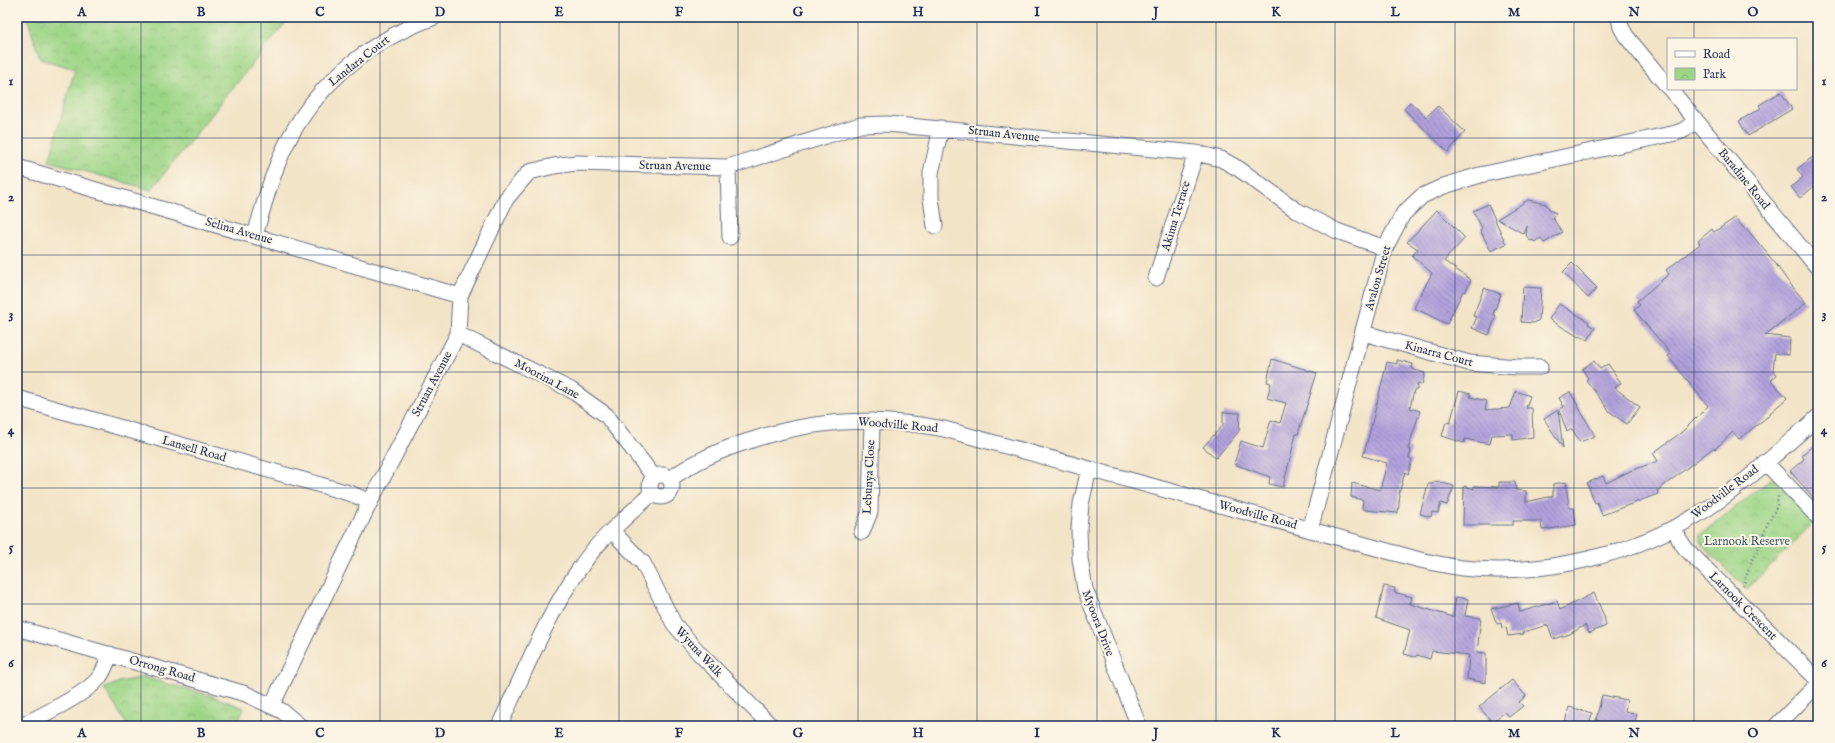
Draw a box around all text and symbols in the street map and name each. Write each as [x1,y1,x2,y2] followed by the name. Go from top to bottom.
[77,4,88,21] text: A
[197,4,206,21] text: B
[315,4,325,21] text: C
[435,4,446,21] text: D
[554,4,564,21] text: E
[675,4,684,21] text: F
[793,4,804,21] text: G
[912,4,924,21] text: H
[1034,4,1040,21] text: I
[1151,4,1159,21] text: J
[1271,4,1281,21] text: K
[1389,4,1400,21] text: L
[1508,4,1521,21] text: M
[1627,4,1640,21] text: N
[1748,4,1759,21] text: O
[325,32,393,90] street label: Landara Court
[1667,38,1797,90] legend
[1703,47,1731,62] text: Road
[1703,67,1726,82] text: Park
[9,73,14,90] text: 1
[1822,73,1827,90] text: 1
[968,123,1041,145] street label: Struan Avenue
[1715,146,1773,213] street label: Baradine Road
[639,158,712,174] street label: Struan Avenue
[1158,179,1194,254] street label: Akima Terrace
[8,189,14,206] text: 2
[1821,189,1827,206] text: 2
[204,214,275,248] street label: Selina Avenue
[1361,244,1394,313] street label: Avalon Street
[9,306,14,323] text: 3
[1822,306,1827,323] text: 3
[1403,338,1475,370] street label: Kinarra Court
[409,348,456,419] street label: Struan Avenue
[512,356,583,403] street label: Moorina Lane
[857,414,939,436] street label: Woodville Road
[8,422,15,439] text: 4
[1821,422,1828,439] text: 4
[160,433,228,465] street label: Lansell Road
[860,439,878,515] street label: Lebunya Close
[1688,461,1762,522] street label: Woodville Road
[1217,497,1299,533] street label: Woodville Road
[1704,534,1790,549] park label: Larnook Reserve
[9,539,14,556] text: 5
[1822,539,1827,556] text: 5
[1706,569,1780,643] street label: Larnook Crescent
[1079,588,1118,659] street label: Myoora Drive
[672,624,726,681] street label: Wyuna Walk
[127,652,197,686] street label: Orrong Road
[8,655,14,672] text: 6
[1821,655,1827,672] text: 6
[77,725,88,742] text: A
[197,725,206,742] text: B
[315,725,325,742] text: C
[435,725,446,742] text: D
[554,725,564,742] text: E
[675,725,684,742] text: F
[793,725,804,742] text: G
[912,725,924,742] text: H
[1034,725,1040,742] text: I
[1151,725,1159,742] text: J
[1271,725,1281,742] text: K
[1389,725,1400,742] text: L
[1508,725,1521,742] text: M
[1627,725,1640,742] text: N
[1748,725,1759,742] text: O

